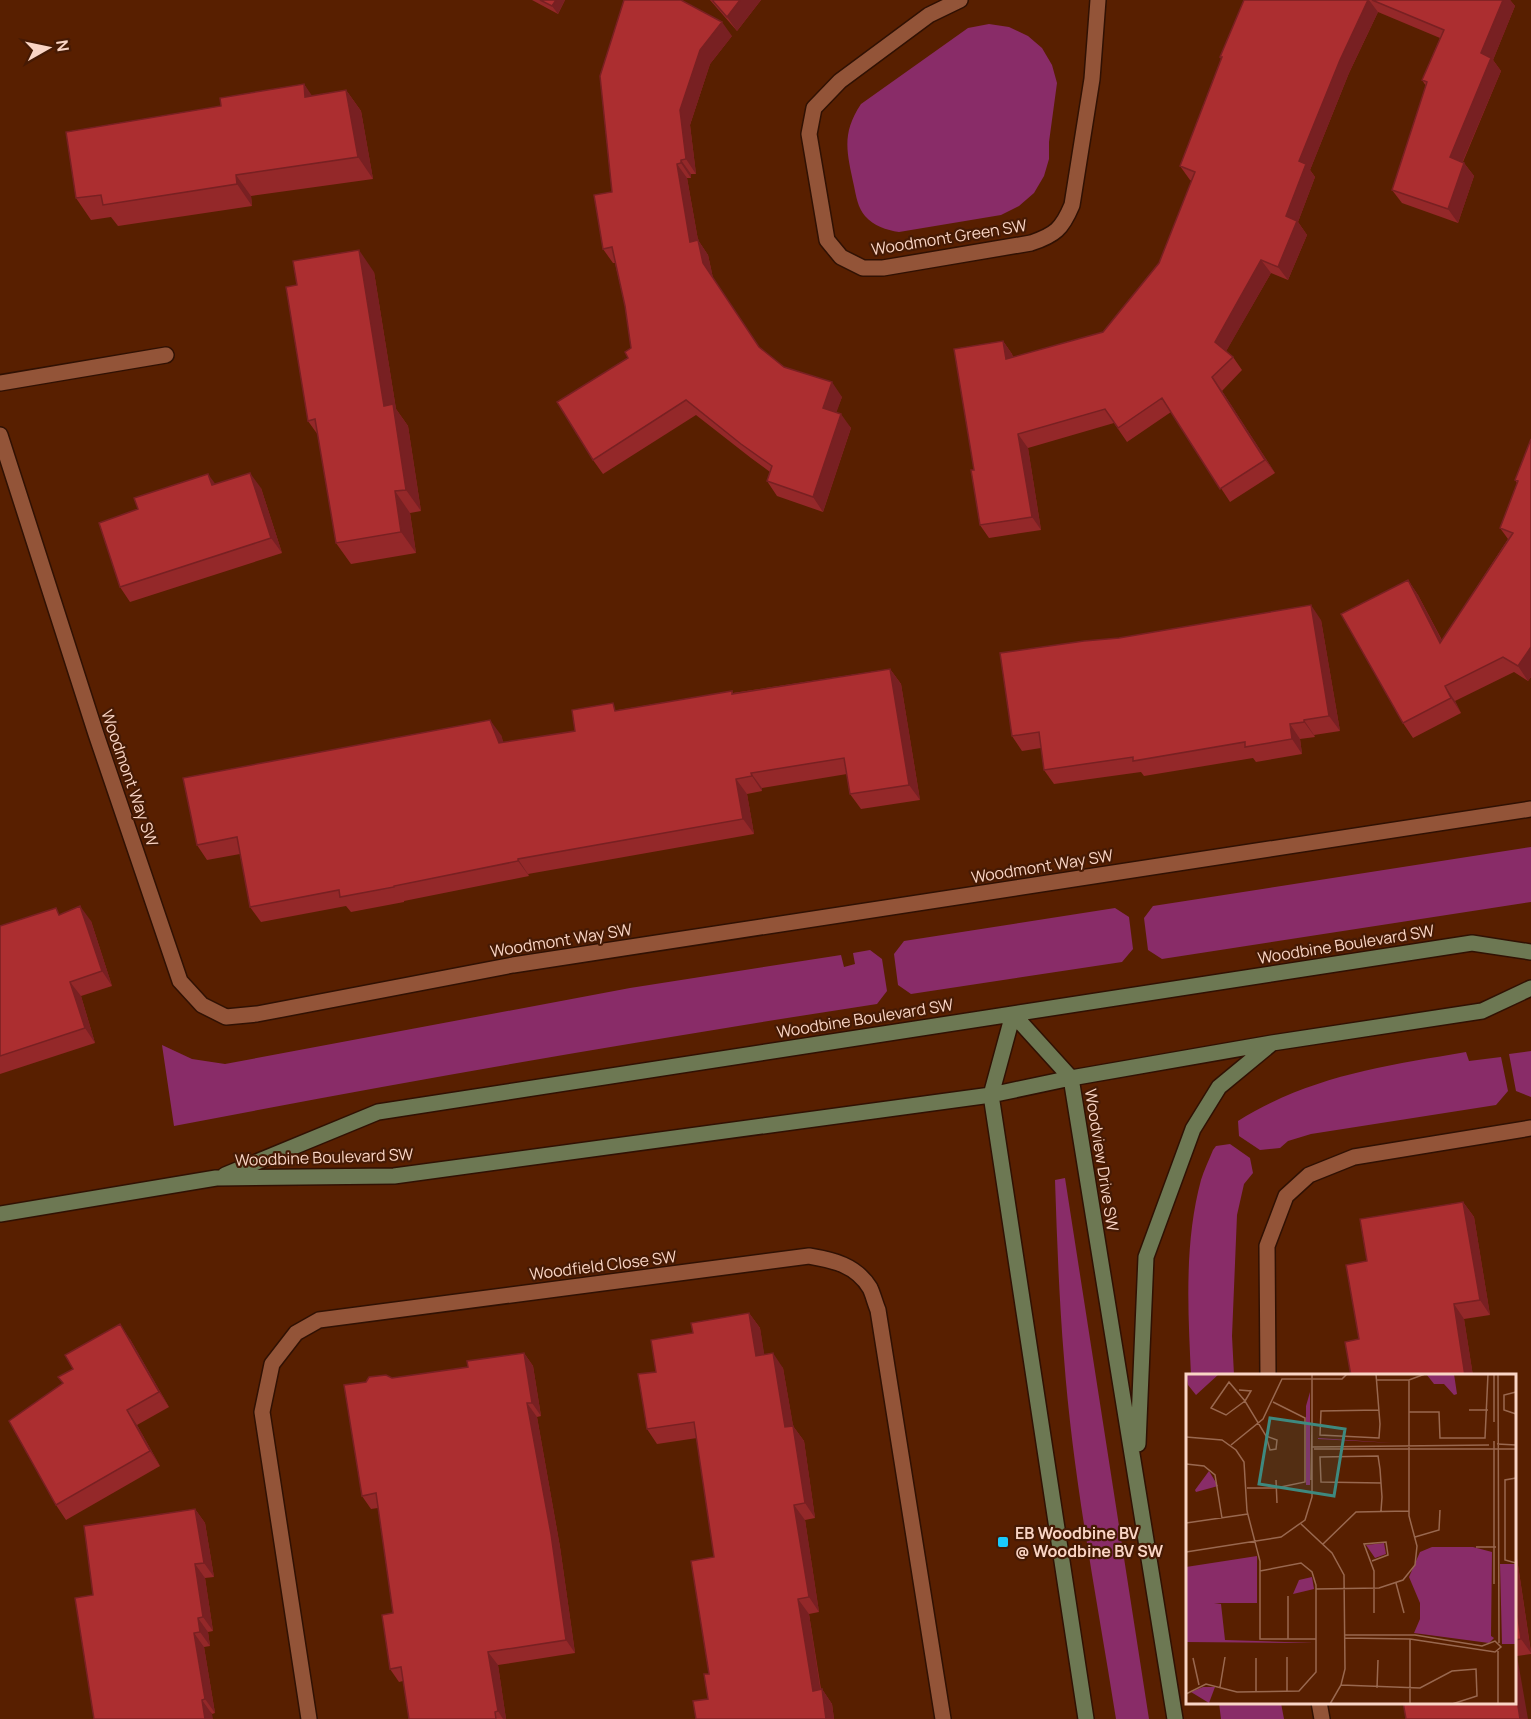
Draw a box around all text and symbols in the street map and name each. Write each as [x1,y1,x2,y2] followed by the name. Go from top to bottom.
[18,18,78,78] north arrow
[51,38,75,53] text: N
[870,214,1028,260] street label: Woodmont Green SW
[96,707,164,849] street label: Woodmont Way SW
[969,844,1115,888] street label: Woodmont Way SW
[488,918,634,962] street label: Woodmont Way SW
[1256,919,1436,969] street label: Woodbine Boulevard SW
[775,993,955,1043] street label: Woodbine Boulevard SW
[1080,1087,1124,1233] street label: Woodview Drive SW
[234,1143,414,1171] street label: Woodbine Boulevard SW
[528,1245,678,1285] street label: Woodfield Close SW
[1186,1374,1516,1704] inset map
[1015,1522,1163,1562] place label: EB Woodbine BV @ Woodbine BV SW
[996,1535,1010,1549] marker: EB Woodbine BV @ Woodbine BV SW

